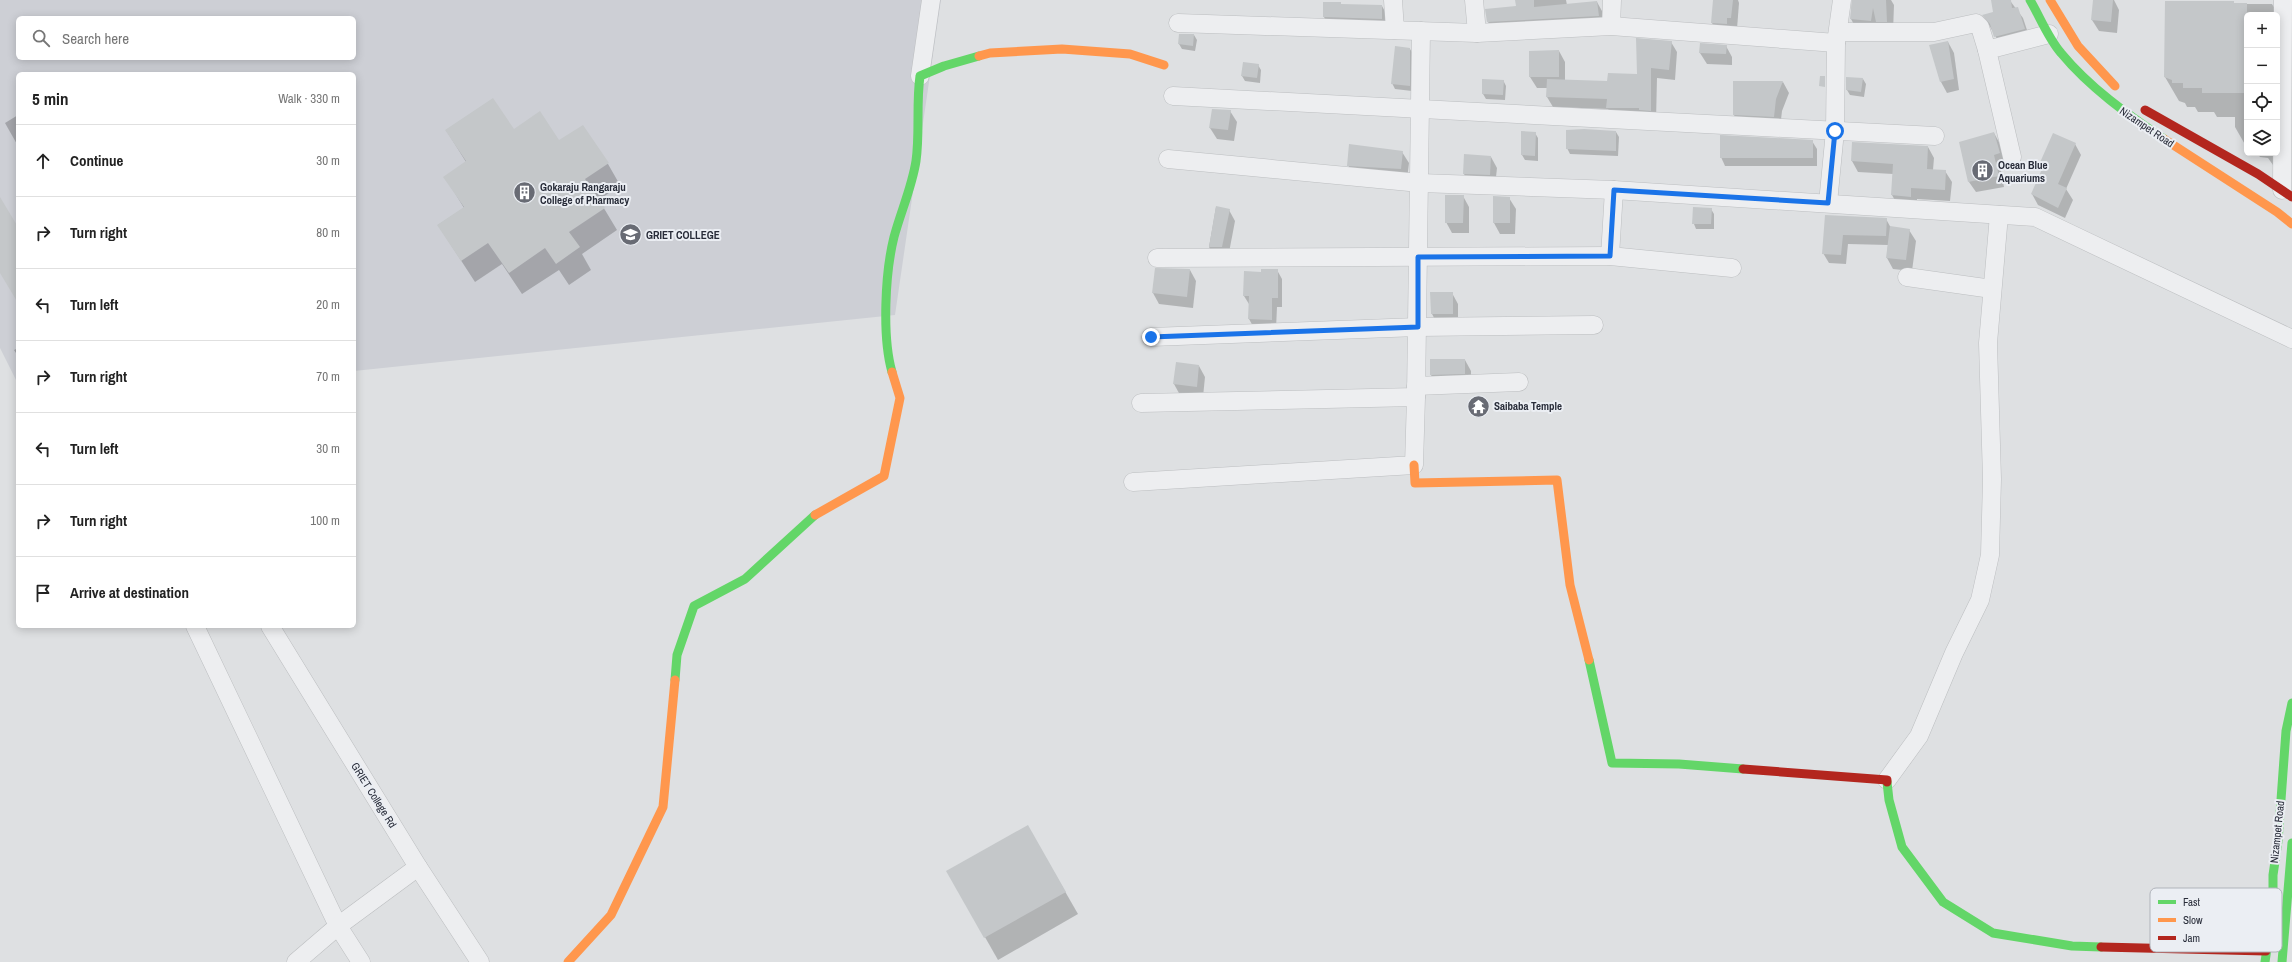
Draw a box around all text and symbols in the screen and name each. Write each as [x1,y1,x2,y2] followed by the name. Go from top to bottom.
[2244,12,2280,156] map controls
[2244,12,2280,48] button: +
[16,16,356,60] search box
[30,27,52,49] icon: search
[62,28,129,49] text: Search here
[2244,48,2280,84] button: −
[2244,84,2280,120] button: locate
[32,87,68,110] text: 5 min
[278,90,340,107] text: Walk · 330 m
[2117,104,2177,150] street label: Nizampet Road
[2244,120,2280,156] button: layers
[1826,122,1844,140] route start
[32,150,54,172] icon: ahead
[70,150,123,171] text: Continue
[316,152,340,169] text: 30 m
[1969,158,1995,184] building icon: Ocean Blue Aquariums
[1998,158,2048,185] place label: Ocean Blue Aquariums
[512,180,538,206] building icon: Gokaraju Rangaraju College of Pharmacy
[540,180,629,207] place label: Gokaraju Rangaraju College of Pharmacy
[32,222,54,244] icon: right
[70,222,127,243] text: Turn right
[617,222,643,248] school or university icon: GRIET COLLEGE
[316,224,340,241] text: 80 m
[646,228,720,242] place label: GRIET COLLEGE
[32,294,54,316] icon: left
[70,294,118,315] text: Turn left
[316,296,340,313] text: 20 m
[1142,328,1160,346] route end
[32,366,54,388] icon: right
[70,366,127,387] text: Turn right
[316,368,340,385] text: 70 m
[1466,393,1492,419] temple icon: Saibaba Temple
[1494,399,1562,413] place label: Saibaba Temple
[32,438,54,460] icon: left
[70,438,118,459] text: Turn left
[316,440,340,457] text: 30 m
[32,510,54,532] icon: right
[70,510,127,531] text: Turn right
[310,512,340,529] text: 100 m
[32,582,54,604] icon: arrive
[70,582,189,603] text: Arrive at destination
[348,760,400,830] street label: GRIET College Rd
[2267,800,2287,864] street label: Nizampet Road
[2150,888,2282,952] legend
[2183,895,2201,909] text: Fast
[2183,913,2203,927] text: Slow
[2183,931,2200,945] text: Jam

